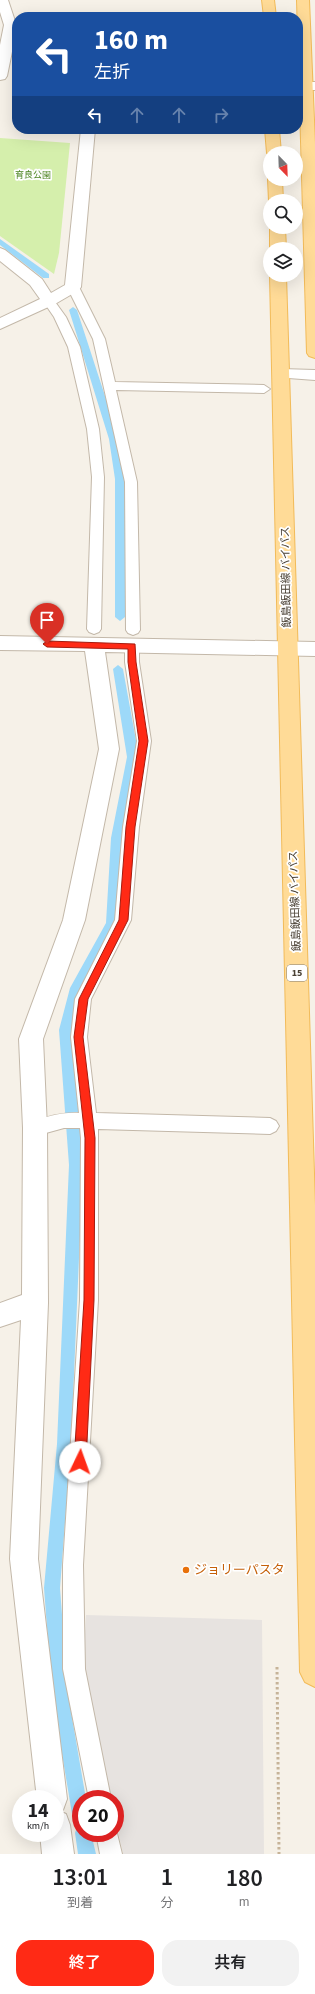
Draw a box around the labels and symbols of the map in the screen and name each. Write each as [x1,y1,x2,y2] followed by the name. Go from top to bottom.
[263,146,303,186] north arrow
[15,169,51,182] park label: 育良公園
[278,526,294,628] street label: 飯島飯田線 バイパス
[30,603,64,644] pin
[286,850,304,952] street label: 飯島飯田線 バイパス
[287,965,307,981] road number: 15
[59,1441,101,1483] position arrow
[194,1561,285,1579] place label: ジョリーパスタ
[181,1565,191,1575] marker: ジョリーパスタ
[72,1790,124,1842] speed limit sign: 20

